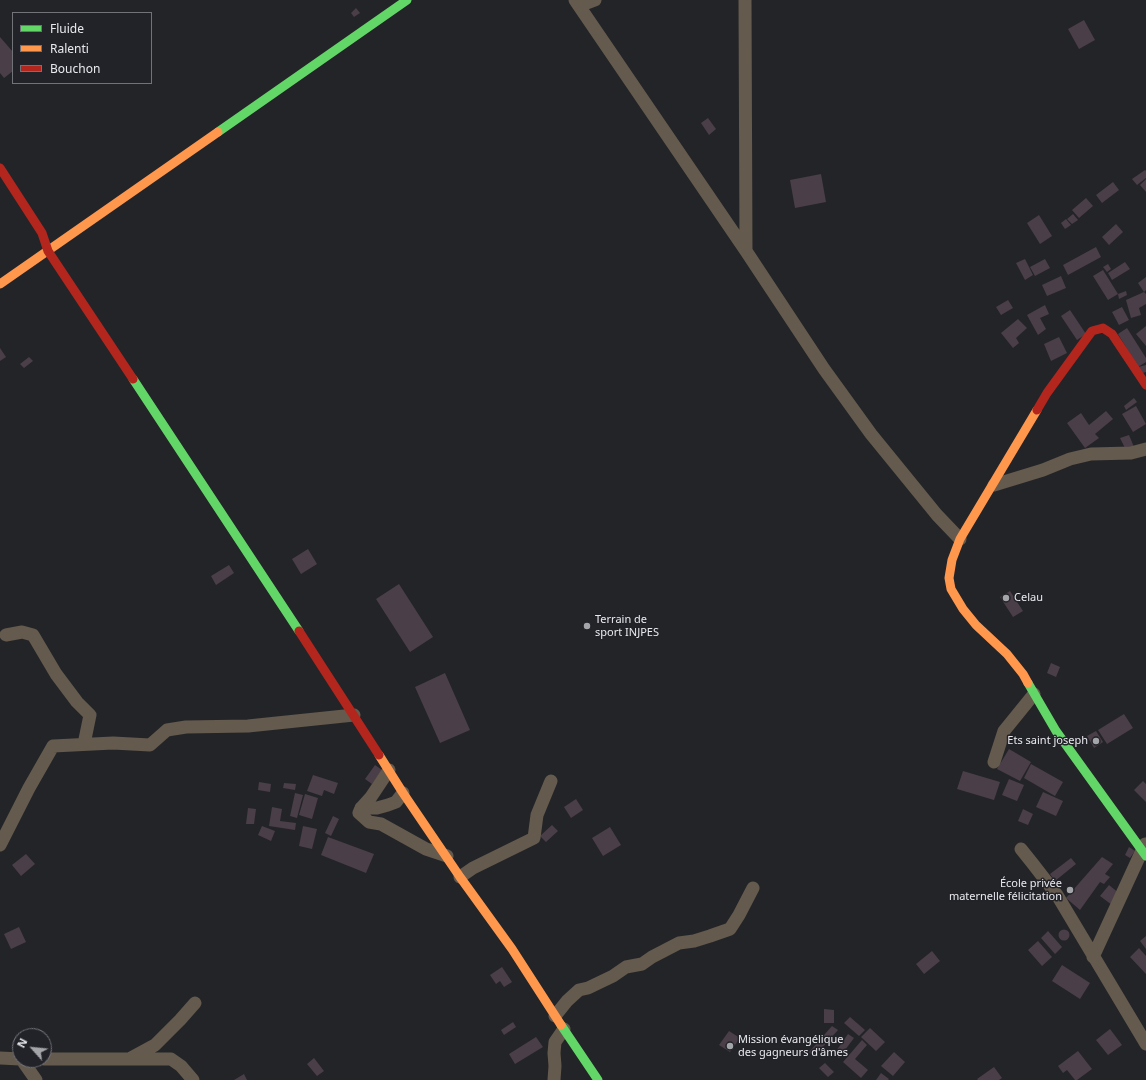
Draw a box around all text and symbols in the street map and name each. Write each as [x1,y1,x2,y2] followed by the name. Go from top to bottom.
[12,12,152,84] legend
[50,20,84,37] text: Fluide
[50,40,89,57] text: Ralenti
[50,60,100,77] text: Bouchon
[1014,591,1043,605] place label: Celau
[1001,593,1011,603] marker: Celau
[595,613,659,639] place label: Terrain de sport INJPES
[582,621,592,631] marker: Terrain de sport INJPES
[1007,734,1088,748] place label: Ets saint joseph
[1091,736,1101,746] marker: Ets saint joseph
[949,877,1062,903] place label: École privée maternelle félicitation
[1065,885,1075,895] marker: École privée maternelle félicitation
[12,1028,52,1068] north arrow
[738,1033,848,1059] place label: Mission évangélique des gagneurs d'âmes
[13,1035,30,1050] text: N
[725,1041,735,1051] marker: Mission évangélique des gagneurs d'âmes

